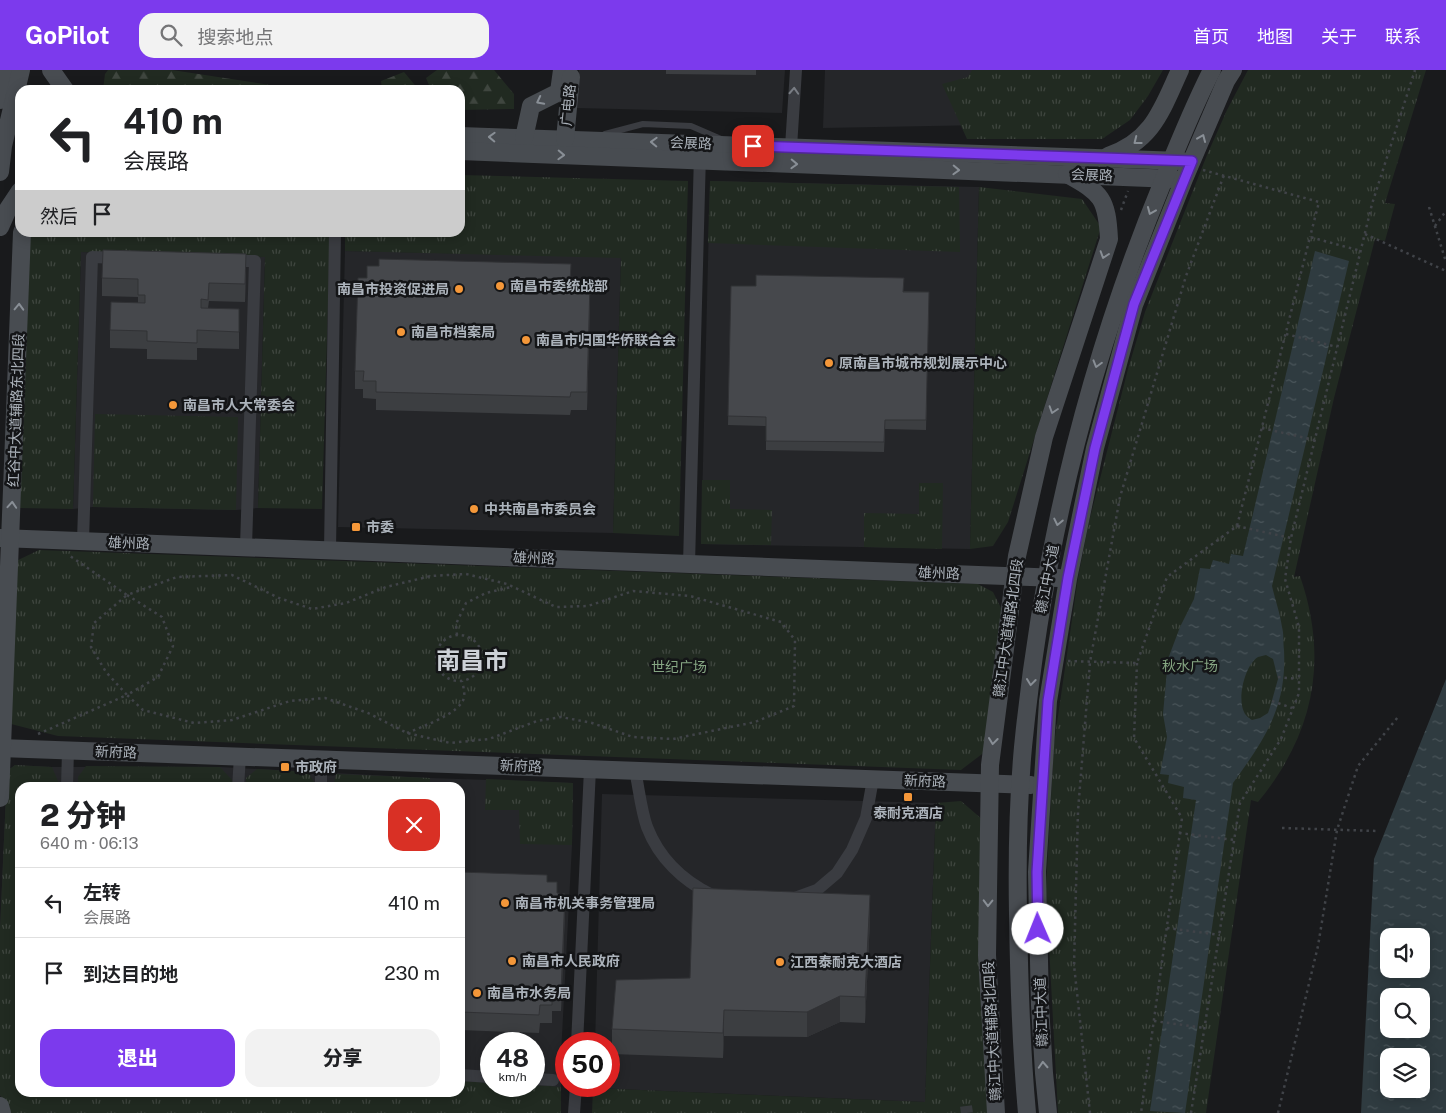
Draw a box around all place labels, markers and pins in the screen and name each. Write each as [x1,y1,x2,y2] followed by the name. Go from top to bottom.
[732,125,774,167] pin
[510,278,608,294] place label: 南昌市委统战部
[494,280,506,292] marker: 南昌市委统战部
[337,281,449,297] place label: 南昌市投资促进局
[453,283,465,295] marker: 南昌市投资促进局
[411,324,495,340] place label: 南昌市档案局
[395,326,407,338] marker: 南昌市档案局
[536,332,676,348] place label: 南昌市归国华侨联合会
[520,334,532,346] marker: 南昌市归国华侨联合会
[839,355,1007,371] place label: 原南昌市城市规划展示中心
[823,357,835,369] marker: 原南昌市城市规划展示中心
[183,397,295,413] place label: 南昌市人大常委会
[167,399,179,411] marker: 南昌市人大常委会
[484,501,596,517] place label: 中共南昌市委员会
[468,503,480,515] marker: 中共南昌市委员会
[366,519,394,535] place label: 市委
[350,521,362,533] marker: 市委
[295,759,337,775] place label: 市政府
[279,761,291,773] marker: 市政府
[902,791,914,803] marker: 泰耐克酒店
[873,805,943,821] place label: 泰耐克酒店
[515,895,655,911] place label: 南昌市机关事务管理局
[499,897,511,909] marker: 南昌市机关事务管理局
[522,953,620,969] place label: 南昌市人民政府
[790,954,902,970] place label: 江西泰耐克大酒店
[506,955,518,967] marker: 南昌市人民政府
[774,956,786,968] marker: 江西泰耐克大酒店
[487,985,571,1001] place label: 南昌市水务局
[471,987,483,999] marker: 南昌市水务局

